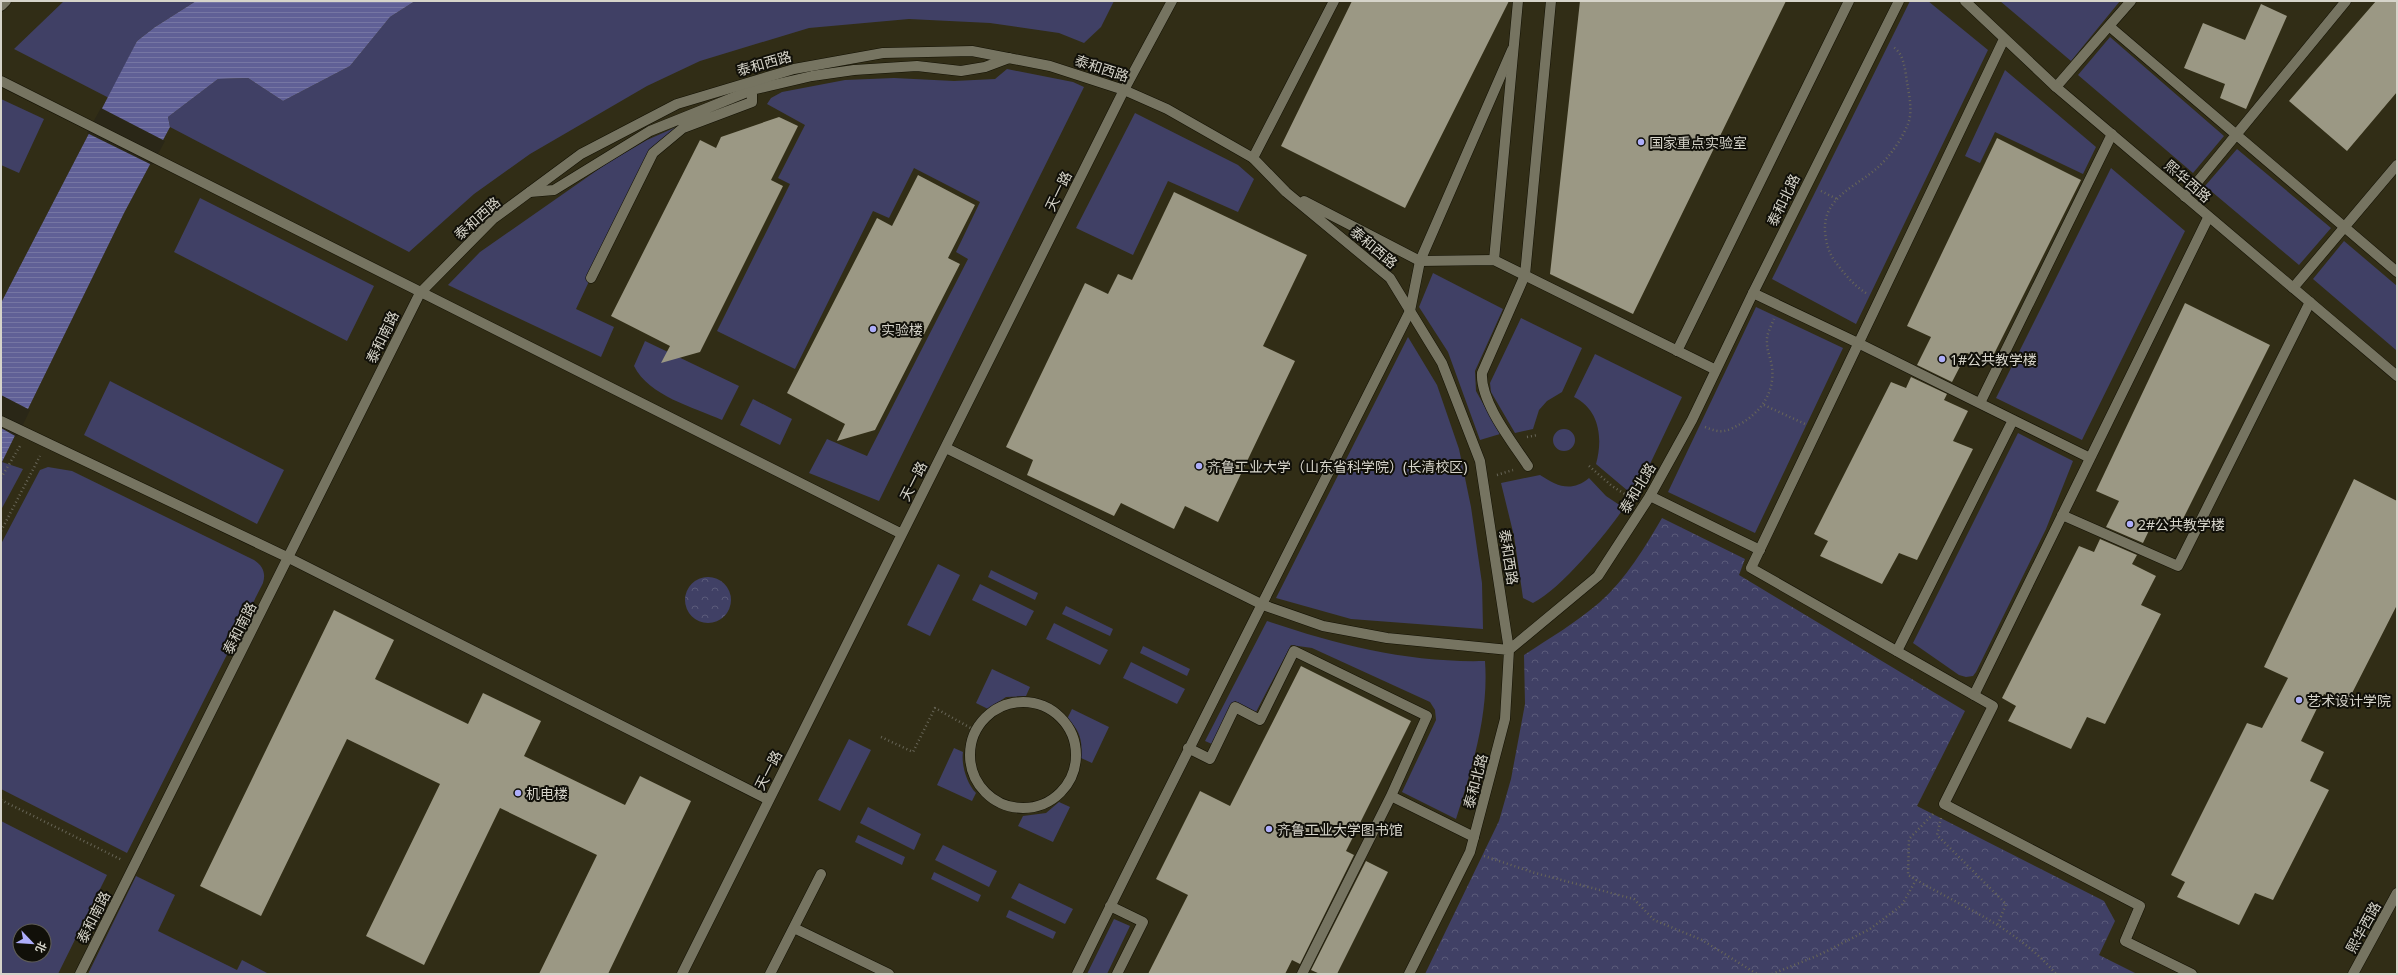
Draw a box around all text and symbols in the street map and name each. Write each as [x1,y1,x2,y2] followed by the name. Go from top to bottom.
[734,46,794,80] street label: 泰和西路
[1072,50,1132,86] street label: 泰和西路
[1649,133,1747,152] place label: 国家重点实验室
[1636,137,1646,147] marker: 国家重点实验室
[2161,155,2215,207] street label: 熙华西路
[1040,168,1076,214] street label: 天一路
[1762,171,1804,229] street label: 泰和北路
[450,192,504,244] street label: 泰和西路
[1346,222,1402,272] street label: 泰和西路
[361,308,403,366] street label: 泰和南路
[881,320,923,339] place label: 实验楼
[868,324,878,334] marker: 实验楼
[1950,350,2037,369] place label: 1#公共教学楼
[1937,354,1947,364] marker: 1#公共教学楼
[1207,457,1467,476] place label: 齐鲁工业大学（山东省科学院）(长清校区)
[895,458,931,504] street label: 天一路
[1614,459,1660,517] street label: 泰和北路
[1194,461,1204,471] marker: 齐鲁工业大学（山东省科学院）(长清校区)
[2138,515,2225,534] place label: 2#公共教学楼
[2125,519,2135,529] marker: 2#公共教学楼
[1495,528,1523,586] street label: 泰和西路
[218,599,260,657] street label: 泰和南路
[2307,691,2391,710] place label: 艺术设计学院
[2294,695,2304,705] marker: 艺术设计学院
[750,747,786,793] street label: 天一路
[1459,751,1491,811] street label: 泰和北路
[526,784,568,803] place label: 机电楼
[513,788,523,798] marker: 机电楼
[1277,820,1403,839] place label: 齐鲁工业大学图书馆
[1264,824,1274,834] marker: 齐鲁工业大学图书馆
[72,888,114,946] street label: 泰和南路
[2341,898,2385,956] street label: 熙华西路
[12,923,52,963] north arrow
[32,939,51,956] text: 北

